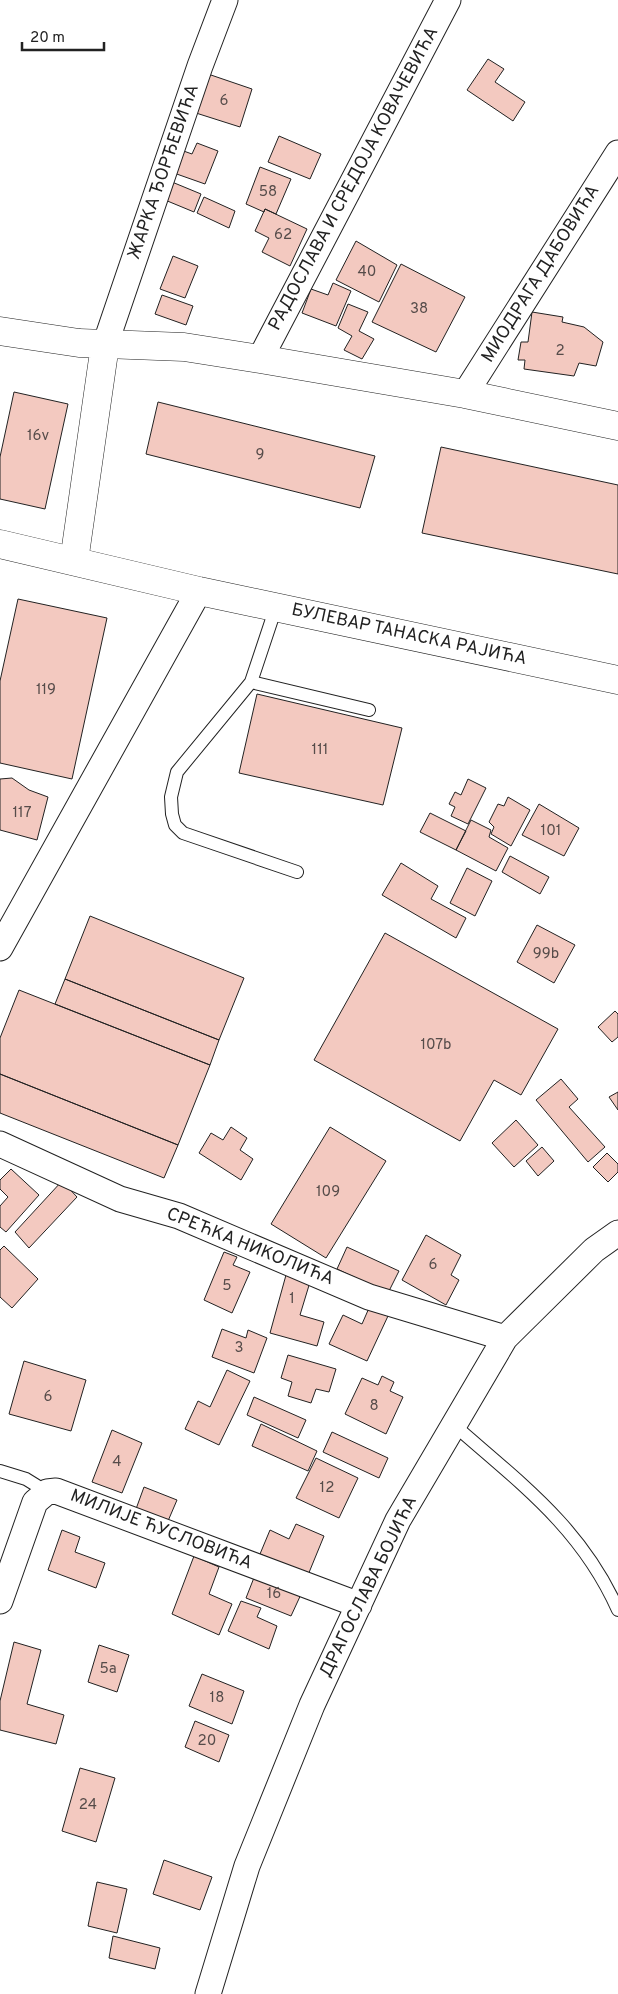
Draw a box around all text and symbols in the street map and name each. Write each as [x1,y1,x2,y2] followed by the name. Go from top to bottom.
[22,20,105,52] scale bar
[264,23,444,335] street label: РАДОСЛАВА И СРЕДОЈА КОВАЧЕВИЋА
[30,29,65,48] text: 20 m
[123,81,205,263] street label: ЖАРКА ЂОРЂЕВИЋА
[220,92,229,111] house number: 6
[477,181,605,367] street label: МИОДРАГА ДАБОВИЋА
[259,183,277,202] house number: 58
[274,226,292,245] house number: 62
[358,263,376,282] house number: 40
[410,300,428,319] house number: 38
[555,342,565,361] house number: 2
[27,427,49,446] house number: 16v
[256,446,264,465] house number: 9
[289,599,529,671] street label: БУЛЕВАР ТАНАСКА РАЈИЋА
[36,681,56,700] house number: 119
[312,741,328,760] house number: 111
[13,804,32,823] house number: 117
[541,822,561,841] house number: 101
[533,945,559,964] house number: 99b
[420,1036,452,1055] house number: 107b
[316,1183,340,1202] house number: 109
[163,1203,337,1291] street label: СРЕЋКА НИКОЛИЋА
[429,1256,438,1275] house number: 6
[222,1277,232,1296] house number: 5
[289,1290,295,1309] house number: 1
[234,1339,244,1358] house number: 3
[44,1388,53,1407] house number: 6
[369,1397,379,1416] house number: 8
[112,1453,122,1472] house number: 4
[320,1479,334,1498] house number: 12
[67,1485,255,1575] street label: МИЛИЈЕ ЋУСЛОВИЋА
[315,1492,423,1682] street label: ДРАГОСЛАВА БОЈИЋА
[267,1585,281,1604] house number: 16
[99,1660,117,1679] house number: 5a
[210,1689,224,1708] house number: 18
[198,1732,216,1751] house number: 20
[79,1796,97,1815] house number: 24

